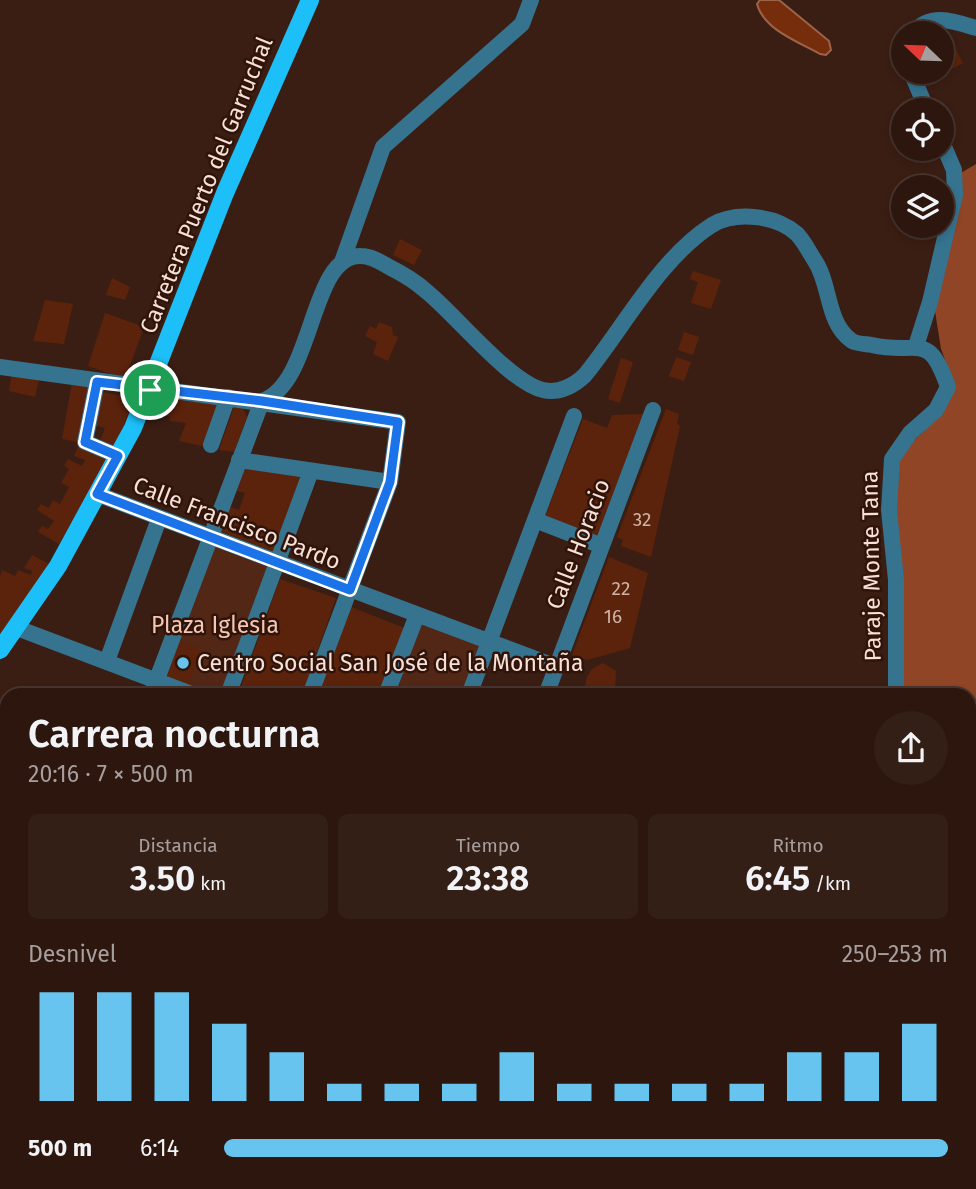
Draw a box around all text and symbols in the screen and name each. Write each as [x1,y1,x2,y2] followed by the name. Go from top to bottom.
[891,21,954,84] north arrow
[891,21,954,238] map controls
[134,32,279,338] street label: Carretera Puerto del Garruchal
[891,98,954,161] button: locate
[891,175,954,238] button: layers
[120,360,180,420] pin
[131,371,169,409] icon: arrive
[855,470,887,662] street label: Paraje Monte Tana
[129,471,345,575] street label: Calle Francisco Pardo
[540,475,616,613] street label: Calle Horacio
[633,508,651,531] house number: 32
[612,577,630,600] house number: 22
[604,605,622,628] house number: 16
[151,611,279,639] park label: Plaza Iglesia
[197,649,584,677] place label: Centro Social San José de la Montaña
[175,655,191,671] marker: Centro Social San José de la Montaña
[28,711,320,757] text: Carrera nocturna
[874,711,948,785] button: share
[28,760,194,788] text: 20:16 · 7 × 500 m
[138,834,218,857] text: Distancia
[456,834,520,857] text: Tiempo
[772,834,824,857] text: Ritmo
[130,857,195,899] text: 3.50
[447,857,529,899] text: 23:38
[745,857,810,899] text: 6:45
[195,872,226,895] text: km
[810,872,851,895] text: /km
[28,940,117,968] text: Desnivel
[842,940,948,968] text: 250–253 m
[28,1134,92,1162] text: 500 m
[140,1134,179,1162] text: 6:14

